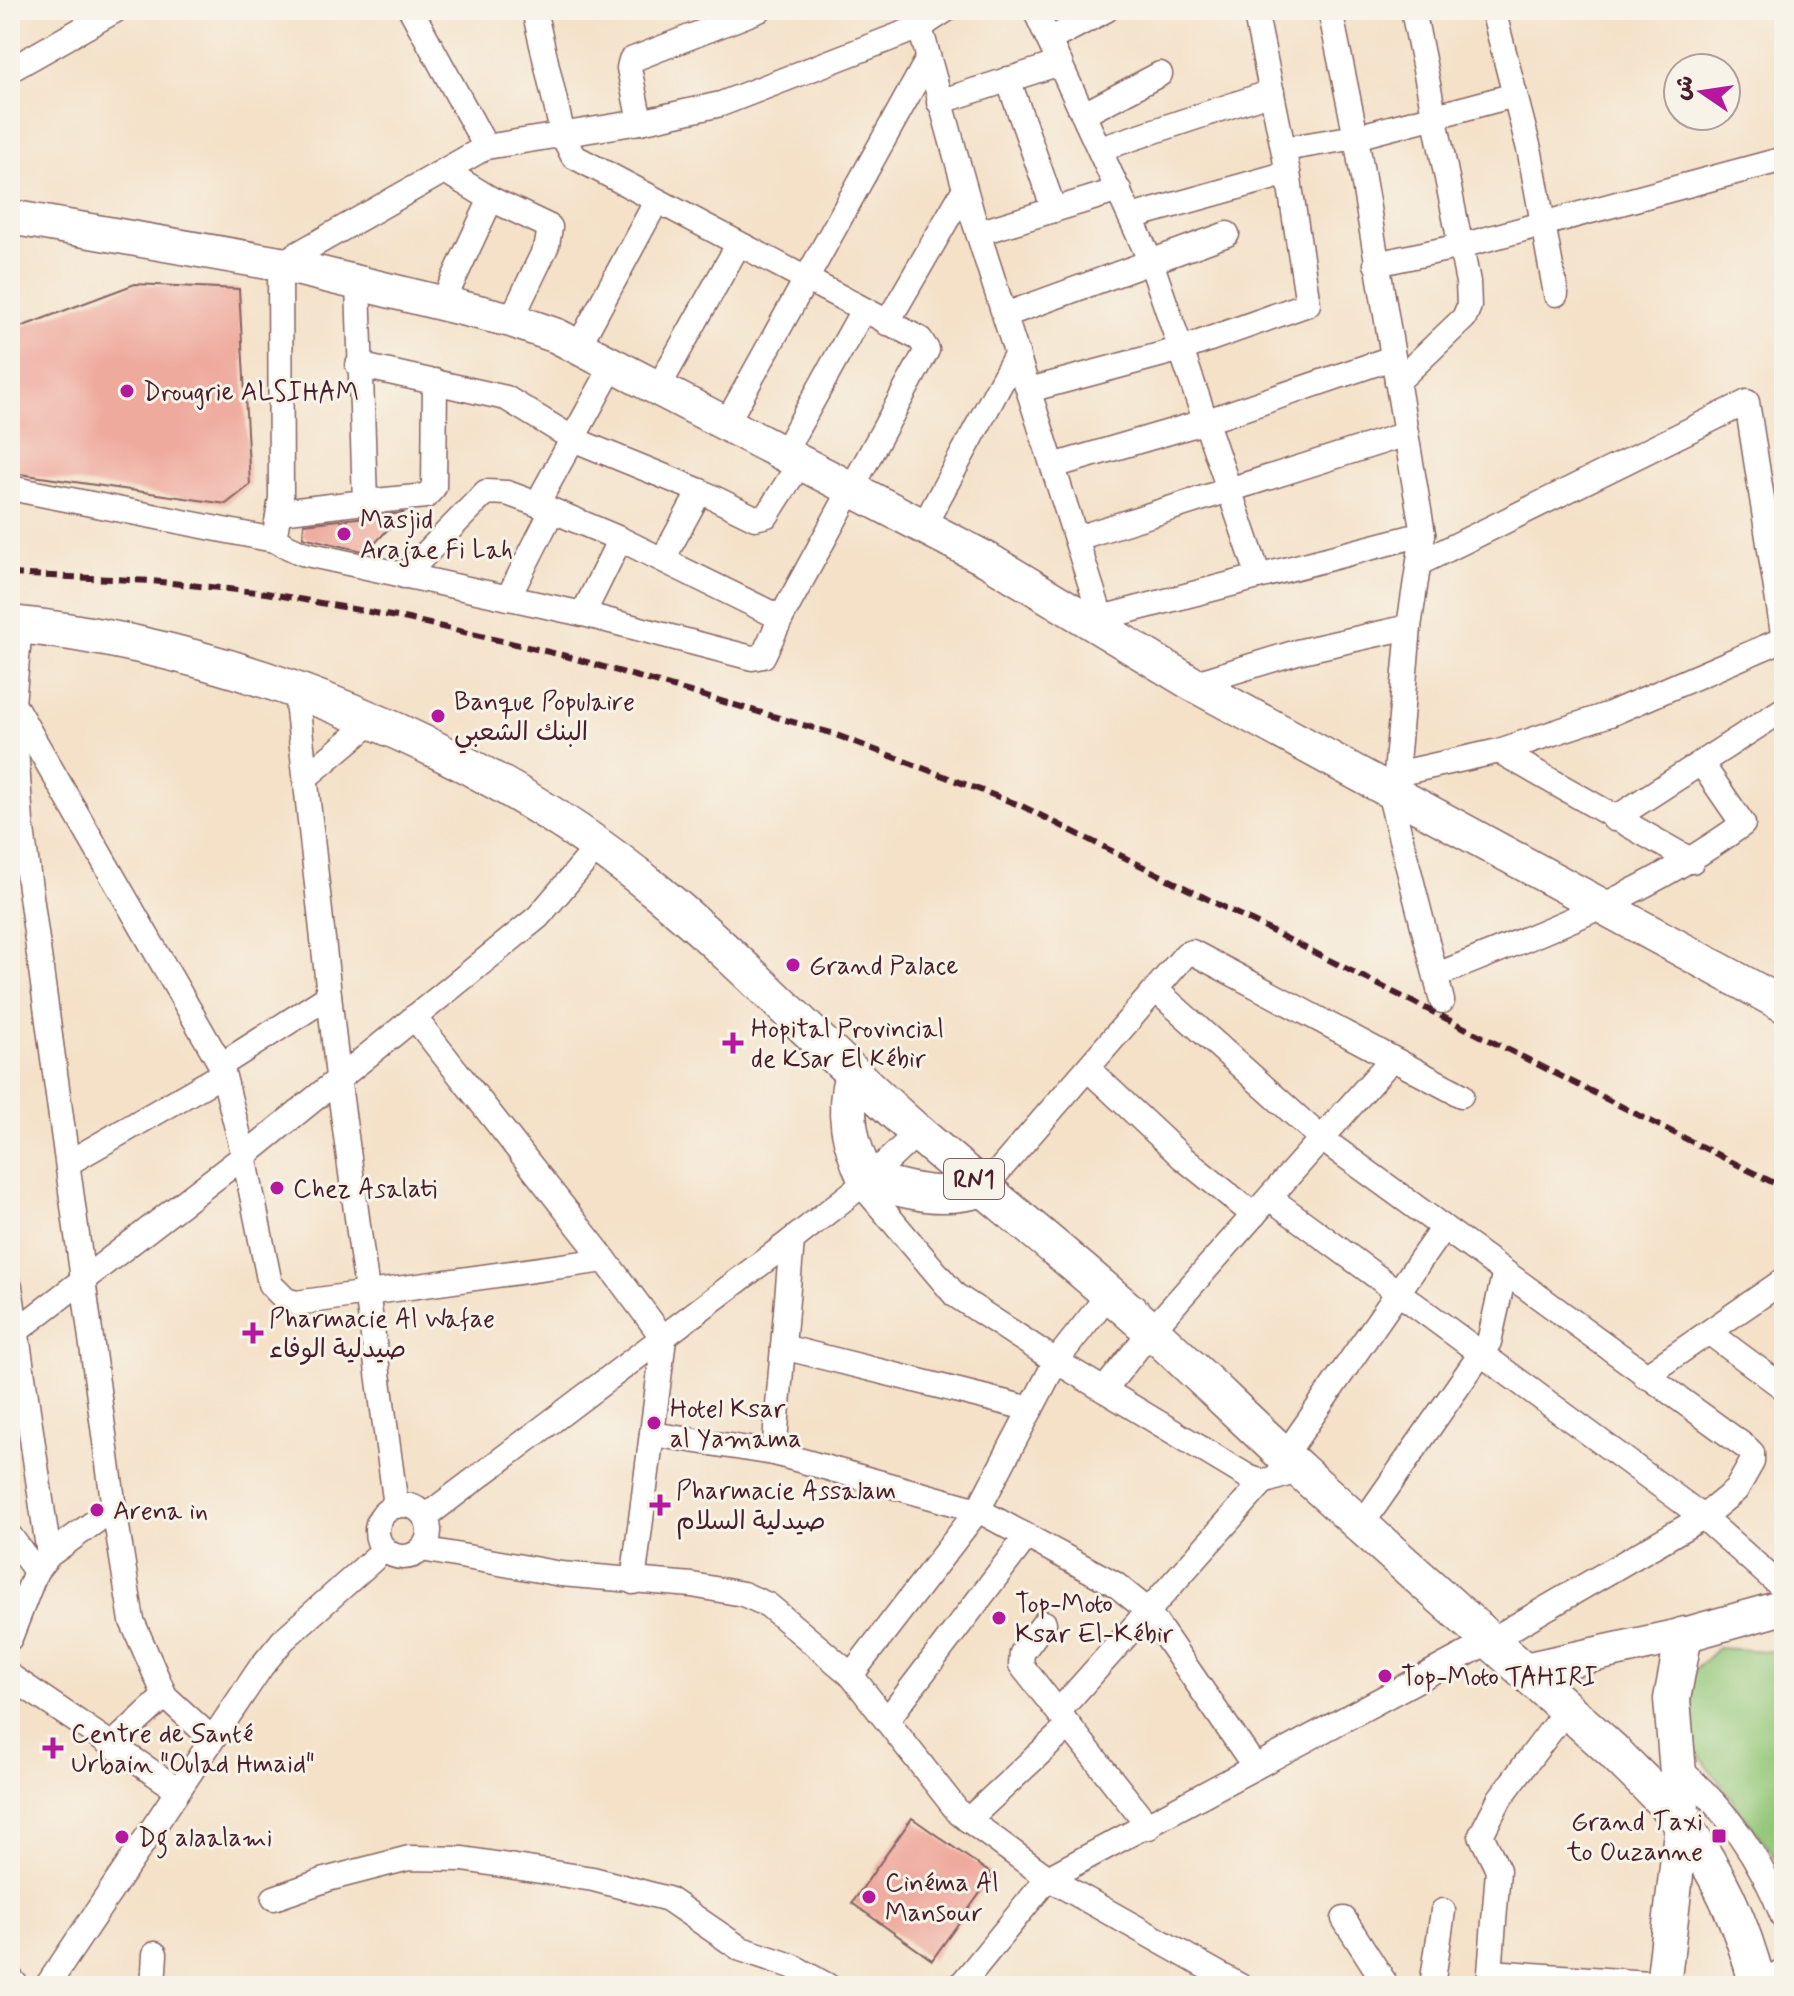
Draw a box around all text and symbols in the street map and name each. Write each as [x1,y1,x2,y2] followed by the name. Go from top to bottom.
[1662,52,1742,132] north arrow
[1668,73,1701,103] text: ش
[143,376,359,410] place label: Drougrie ALSIHAM
[118,382,136,400] marker: Drougrie ALSIHAM
[360,504,513,568] place label: Masjid Arajae Fi Lah
[335,525,353,543] marker: Masjid Arajae Fi Lah
[454,686,635,754] place label: Banque Populaire البنك الشعبي
[429,707,447,725] marker: Banque Populaire البنك الشعبي
[809,950,959,984] place label: Grand Palace
[784,956,802,974] marker: Grand Palace
[751,1013,944,1077] place label: Hopital Provincial de Ksar El Kébir
[722,1032,744,1054] marker: Hopital Provincial de Ksar El Kébir
[944,1159,1004,1199] road number: RN1
[293,1173,437,1207] place label: Chez Asalati
[268,1179,286,1197] marker: Chez Asalati
[269,1303,495,1367] place label: Pharmacie Al Wafae صيدلية الوفاء
[244,1324,262,1342] marker: Pharmacie Al Wafae صيدلية الوفاء
[670,1393,802,1457] place label: Hotel Ksar al Yamama
[645,1414,663,1432] marker: Hotel Ksar al Yamama
[676,1475,896,1540] place label: Pharmacie Assalam صيدلية السلام
[113,1495,208,1529] place label: Arena in
[651,1496,669,1514] marker: Pharmacie Assalam صيدلية السلام
[88,1501,106,1519] marker: Arena in
[1015,1588,1174,1652] place label: Top-Moto Ksar El-Kébir
[990,1609,1008,1627] marker: Top-Moto Ksar El-Kébir
[1401,1661,1598,1695] place label: Top-Moto TAHIRI
[1376,1667,1394,1685] marker: Top-Moto TAHIRI
[71,1718,315,1782] place label: Centre de Santé Urbain "Oulad Hmaid"
[42,1737,64,1759] marker: Centre de Santé Urbain "Oulad Hmaid"
[1566,1806,1703,1870] place label: Grand Taxi to Ouzanne
[138,1822,273,1859] place label: Dg alaalami
[1710,1827,1728,1845] marker: Grand Taxi to Ouzanne
[113,1828,131,1846] marker: Dg alaalami
[885,1867,999,1931] place label: Cinéma Al Mansour
[860,1888,878,1906] marker: Cinéma Al Mansour

